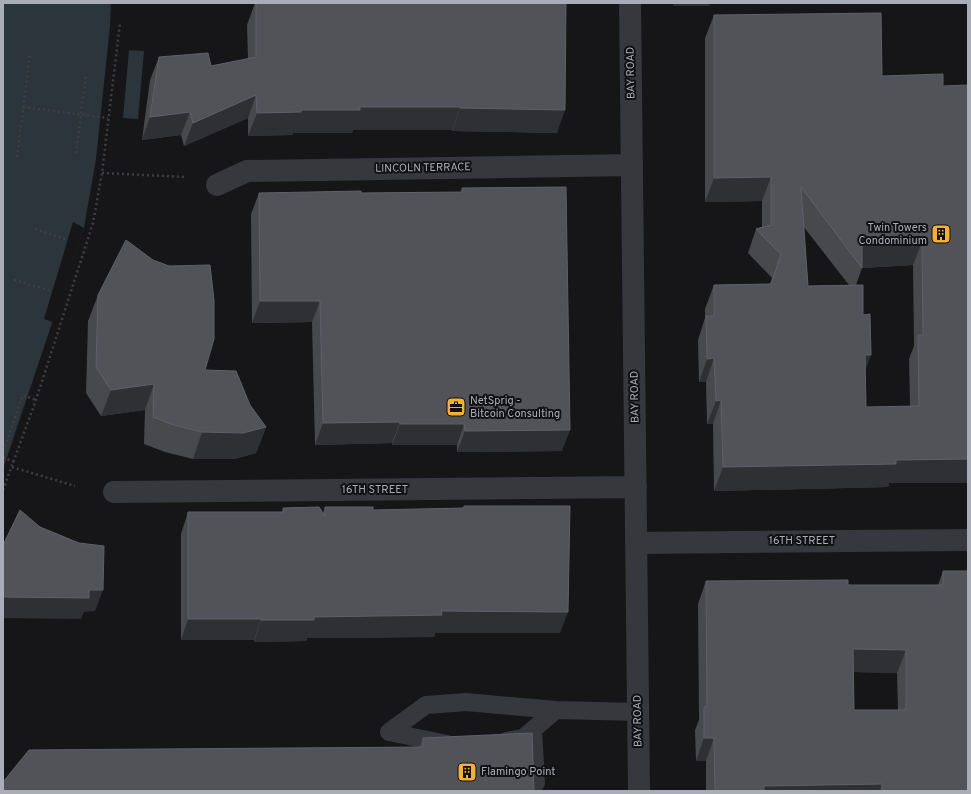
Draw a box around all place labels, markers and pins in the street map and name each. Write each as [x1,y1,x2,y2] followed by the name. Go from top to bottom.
[858,221,927,248] place label: Twin Towers Condominium
[930,223,952,245] building icon: Twin Towers Condominium
[470,394,560,421] place label: NetSprig - Bitcoin Consulting
[445,396,467,418] office icon: NetSprig - Bitcoin Consulting
[456,761,478,783] building icon: Flamingo Point
[481,765,555,779] place label: Flamingo Point

